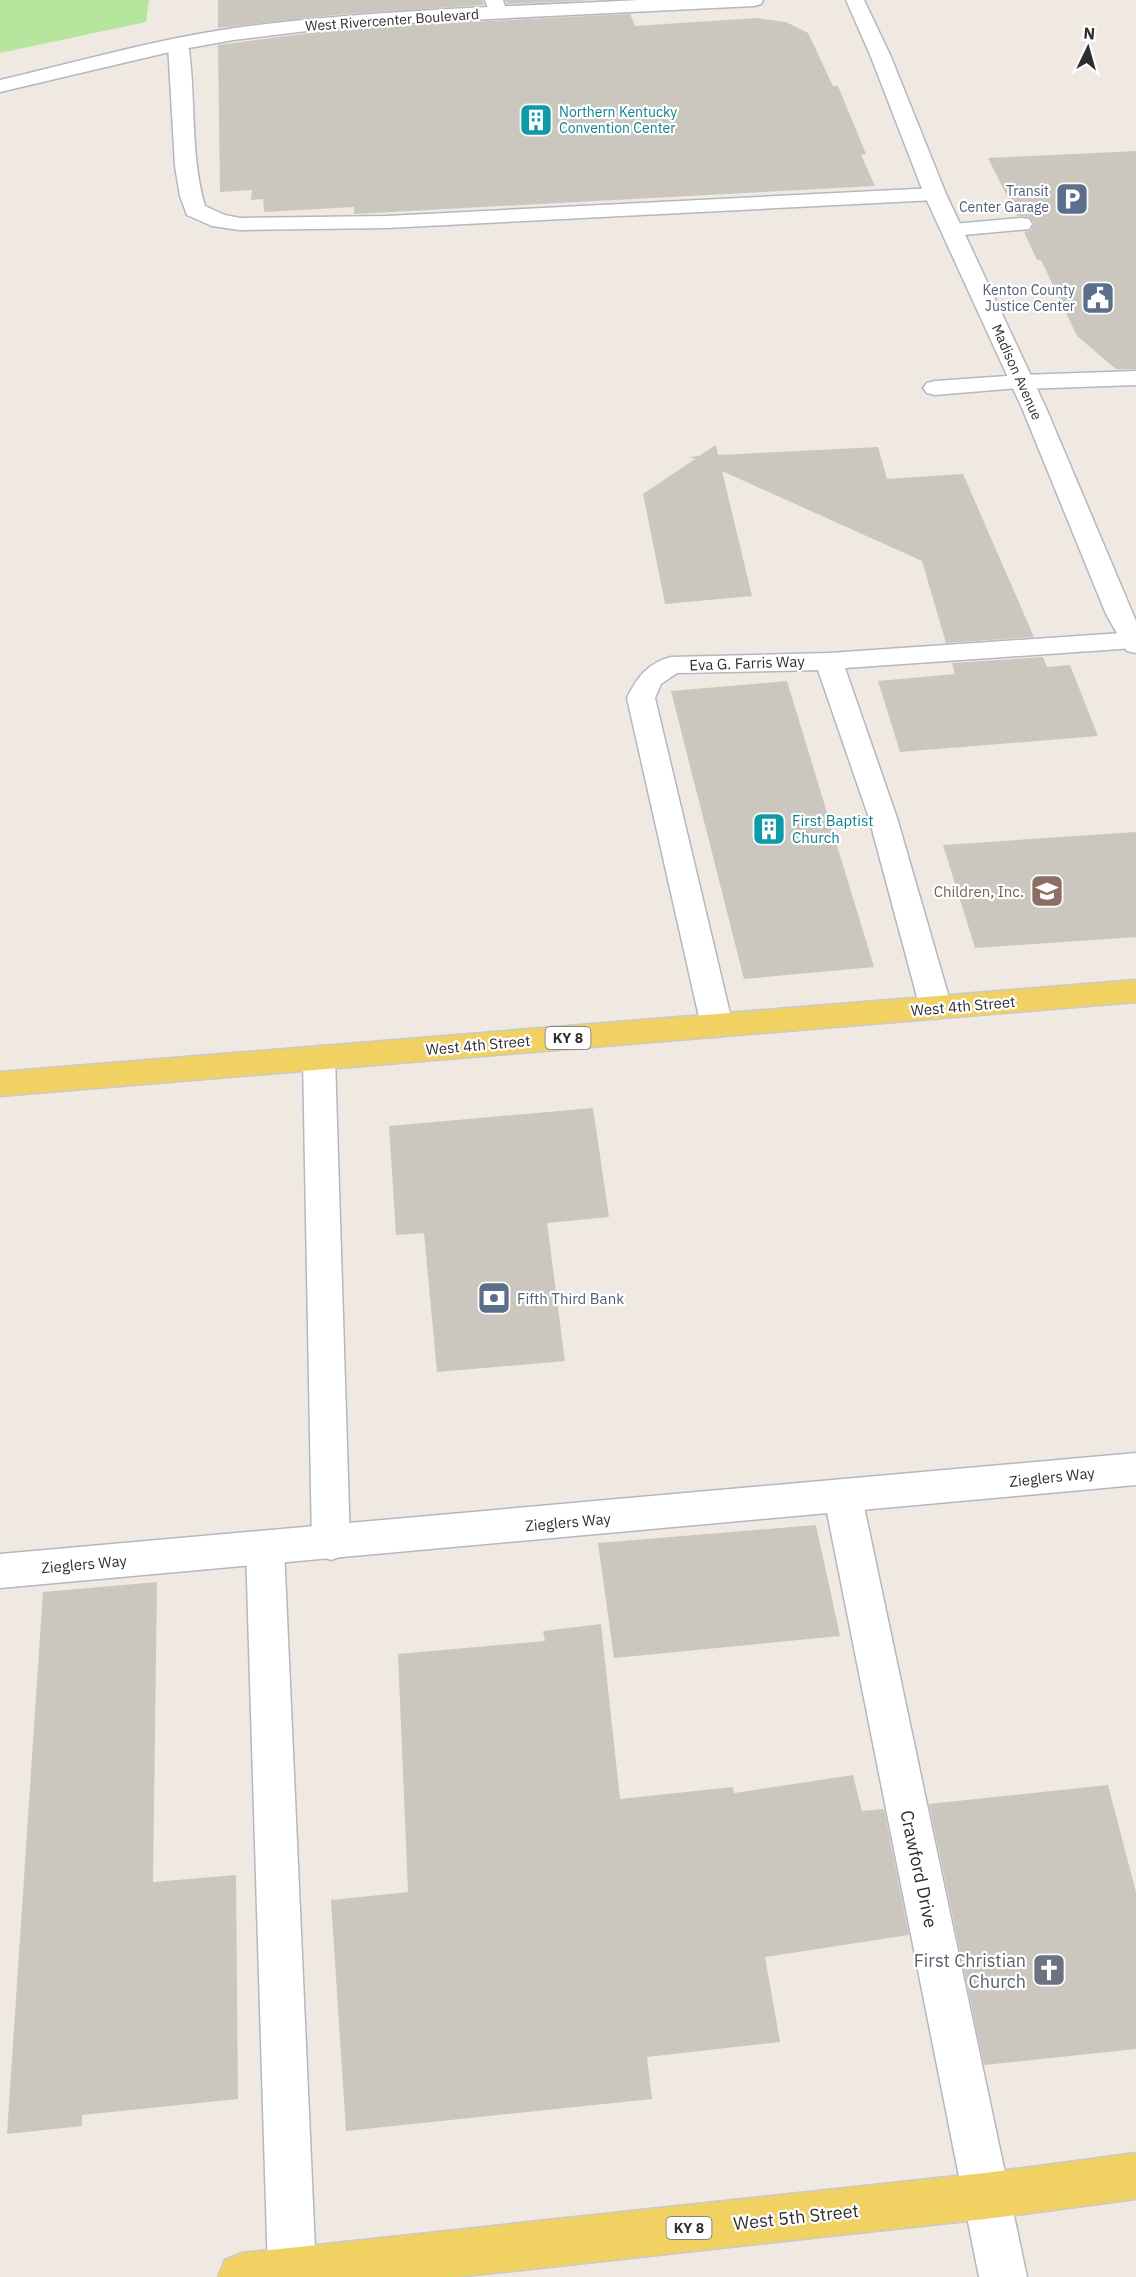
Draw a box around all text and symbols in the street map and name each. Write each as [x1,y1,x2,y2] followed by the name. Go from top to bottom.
[304,5,480,35] street label: West Rivercenter Boulevard
[1058,18,1118,78] north arrow
[1083,23,1096,44] text: N
[518,102,554,138] building icon: Northern Kentucky Convention Center
[559,103,677,137] place label: Northern Kentucky Convention Center
[1054,181,1090,217] parking icon: Transit Center Garage
[959,182,1049,216] place label: Transit Center Garage
[1080,280,1116,316] public building icon: Kenton County Justice Center
[983,281,1075,315] place label: Kenton County Justice Center
[988,321,1046,423] street label: Madison Avenue
[689,651,806,675] street label: Eva G. Farris Way
[751,811,787,847] building icon: First Baptist Church
[792,811,874,847] place label: First Baptist Church
[1029,873,1065,909] school or university icon: Children, Inc.
[934,882,1024,901] place label: Children, Inc.
[910,992,1016,1020] street label: West 4th Street
[546,1027,590,1049] road number: KY 8
[425,1031,531,1059] street label: West 4th Street
[476,1280,512,1316] bank icon: Fifth Third Bank
[517,1289,624,1308] place label: Fifth Third Bank
[1008,1463,1096,1491] street label: Zieglers Way
[524,1509,612,1535] street label: Zieglers Way
[40,1551,128,1577] street label: Zieglers Way
[895,1808,943,1930] street label: Crawford Drive
[914,1949,1026,1993] place label: First Christian Church
[1031,1952,1067,1988] church icon: First Christian Church
[732,2199,860,2235] street label: West 5th Street
[666,2217,712,2239] road number: KY 8

